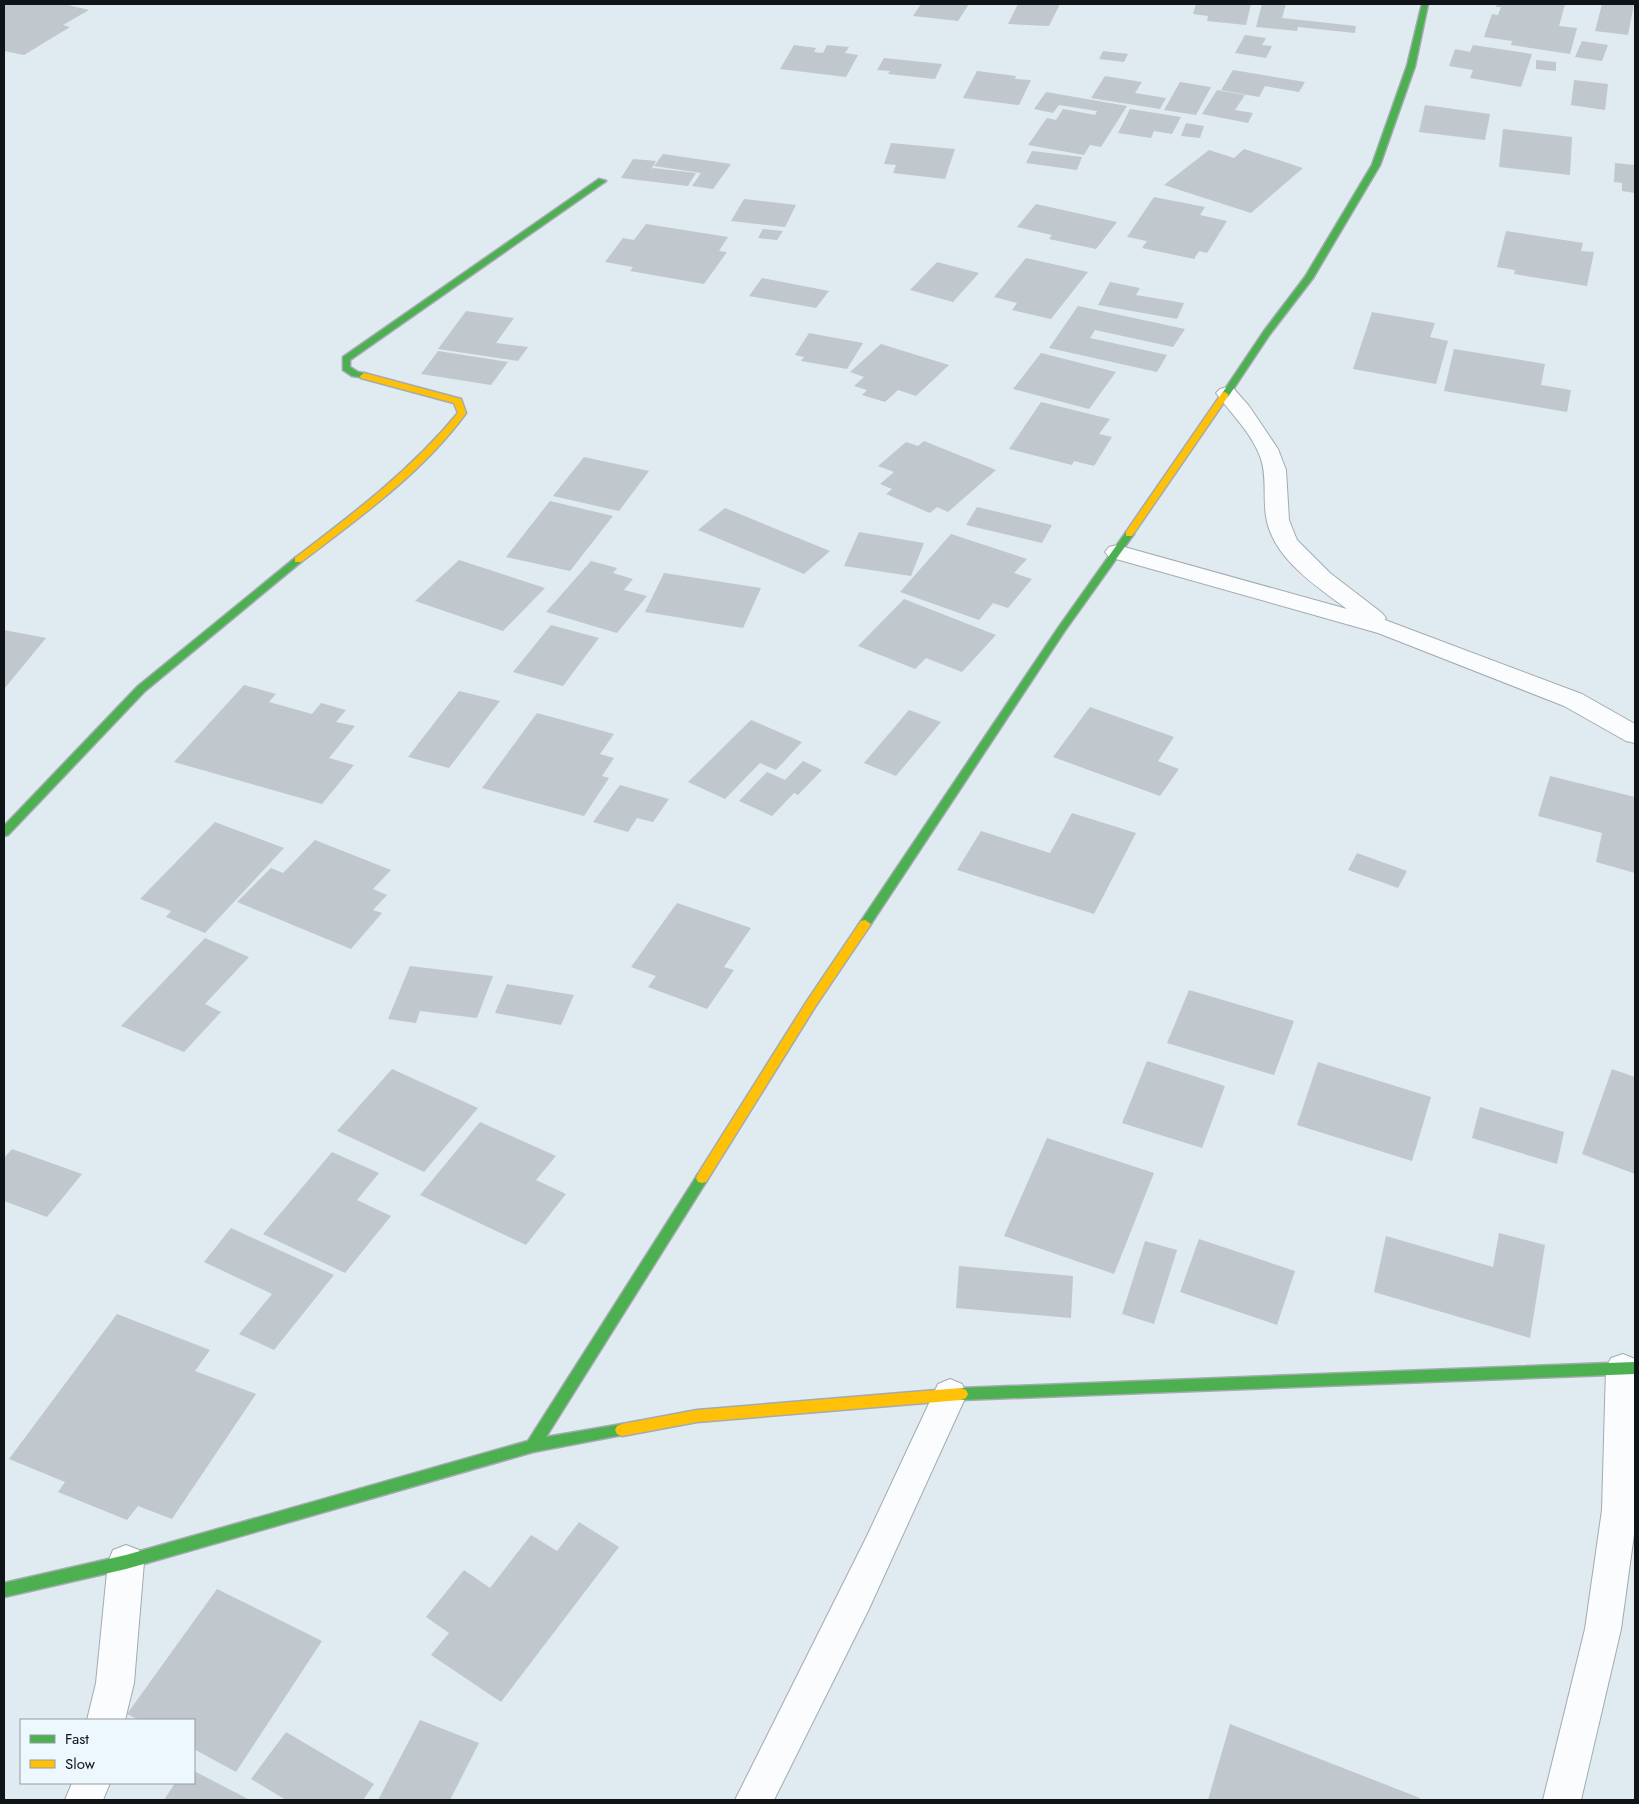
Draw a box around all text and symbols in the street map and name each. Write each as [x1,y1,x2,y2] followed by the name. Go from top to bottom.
[20,1719,195,1784] legend
[65,1728,89,1750] text: Fast
[65,1753,96,1775] text: Slow

